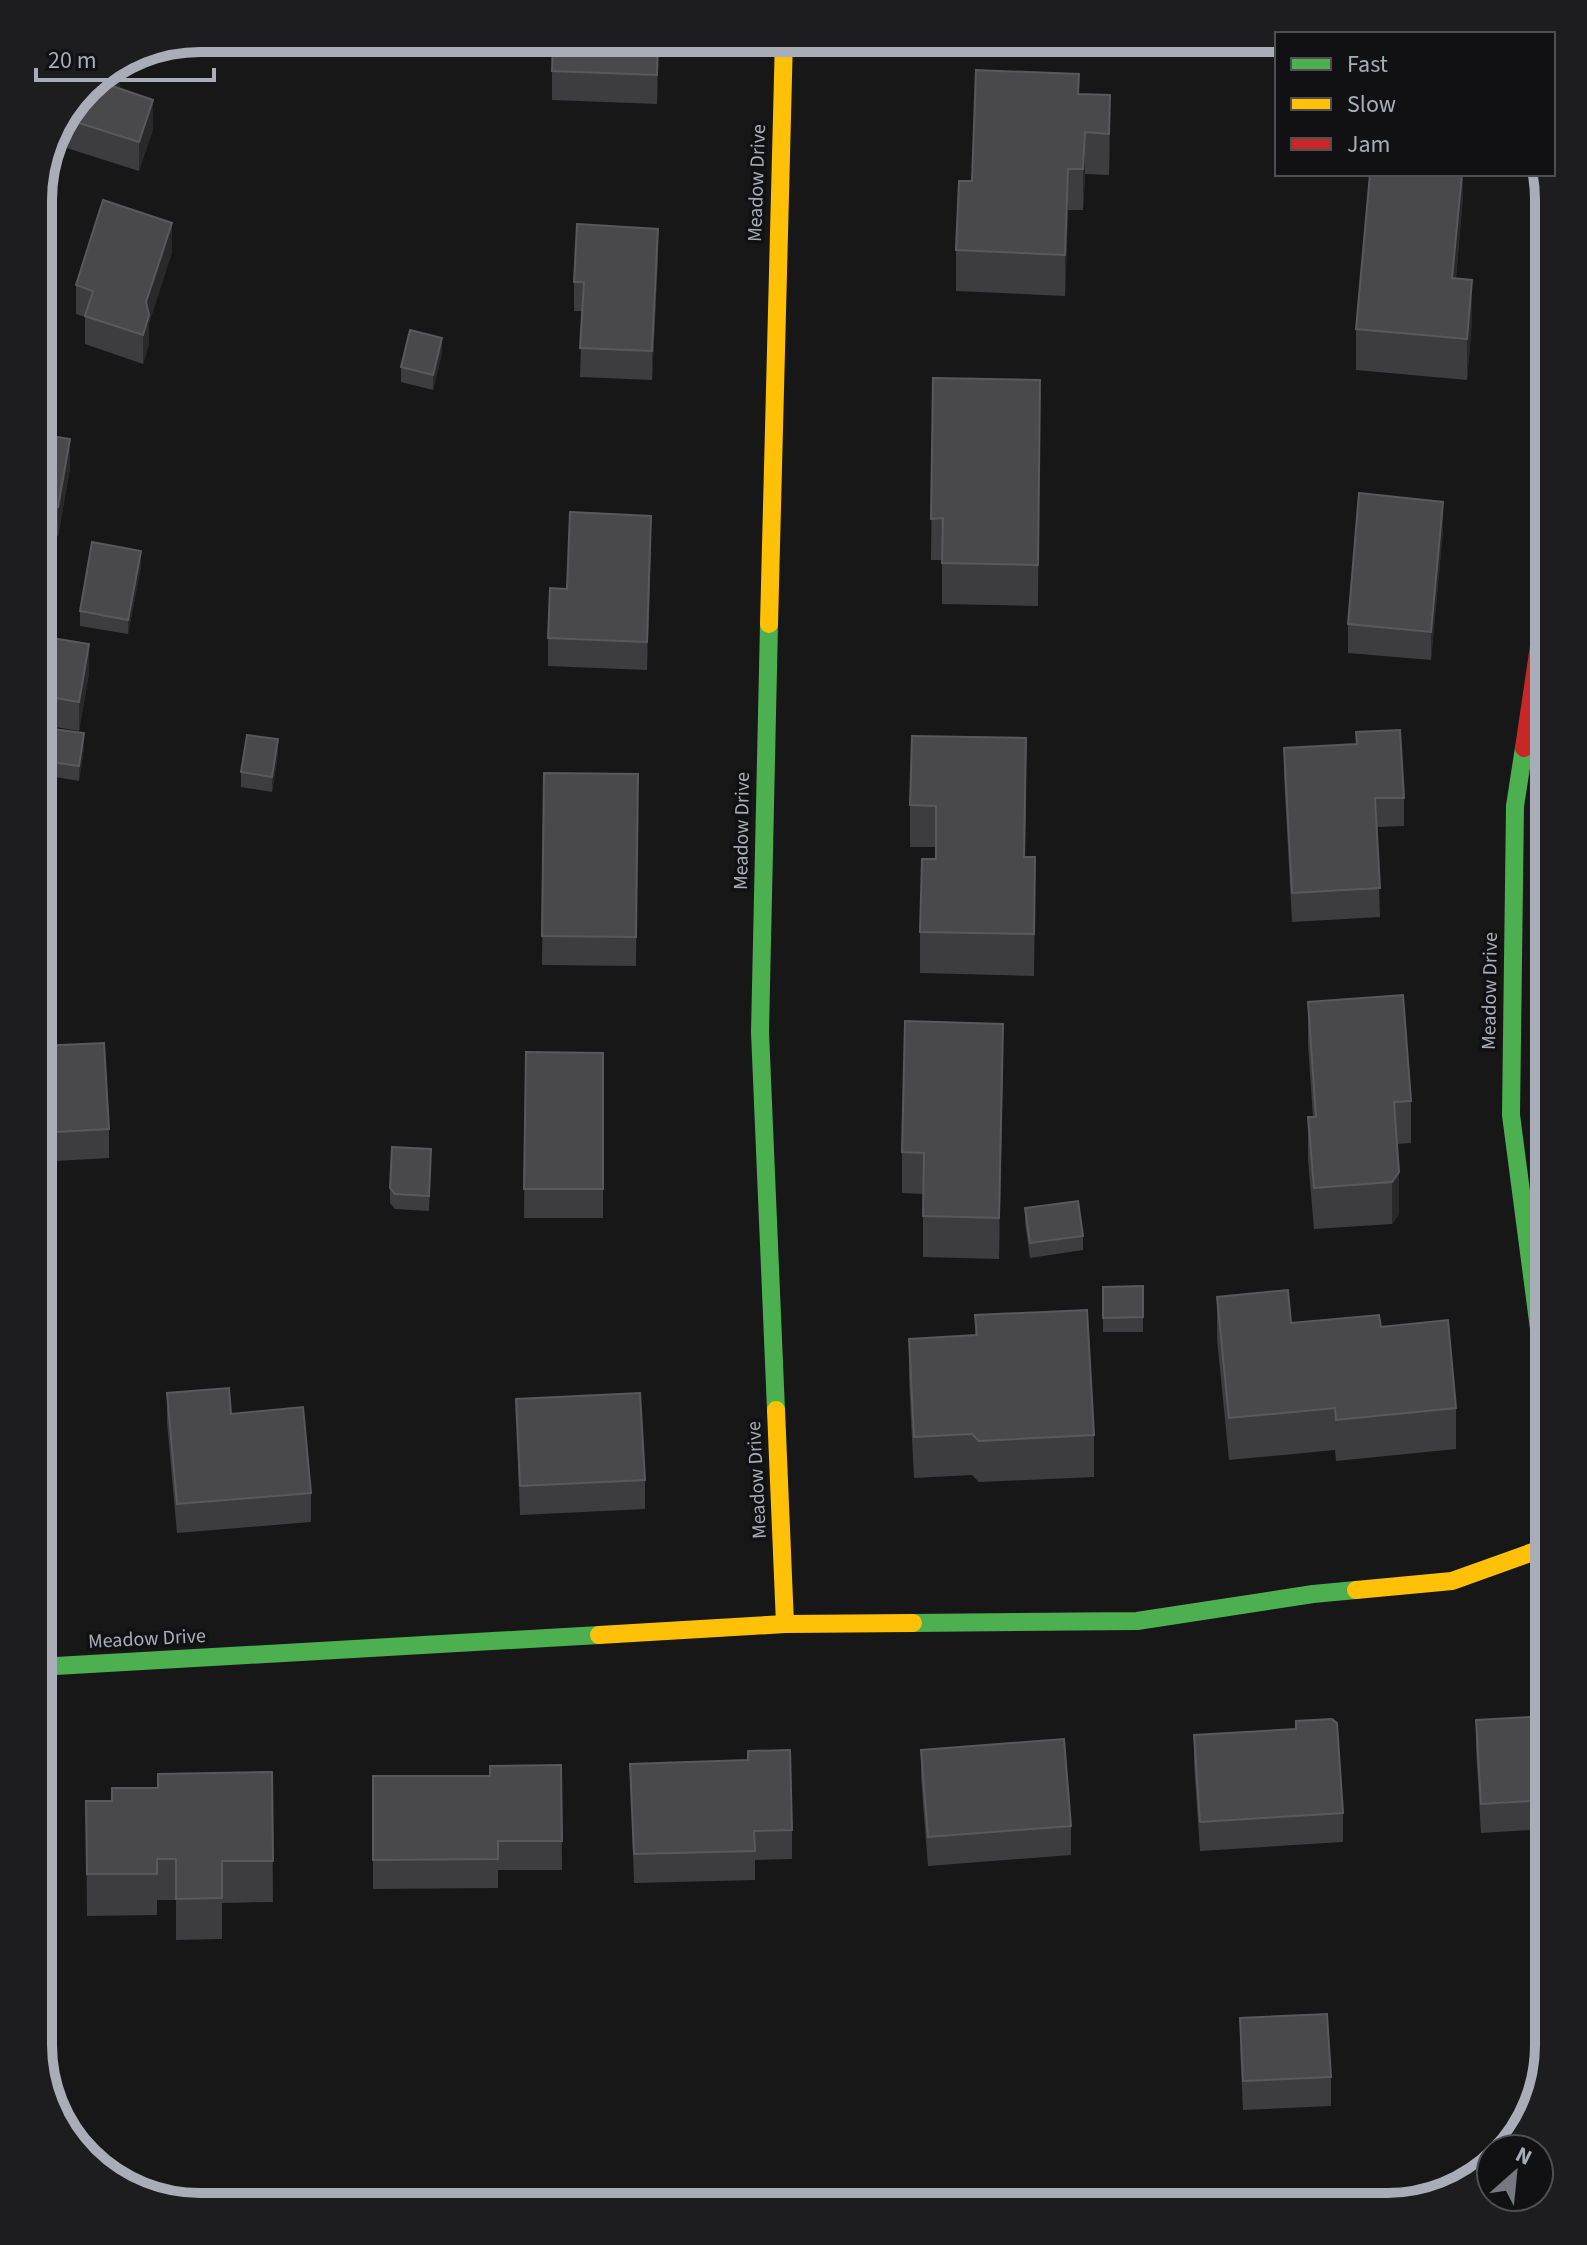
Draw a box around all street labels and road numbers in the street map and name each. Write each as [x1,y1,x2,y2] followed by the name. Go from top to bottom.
[741,124,773,242] street label: Meadow Drive
[727,772,757,890] street label: Meadow Drive
[1475,932,1505,1050] street label: Meadow Drive
[740,1420,774,1540] street label: Meadow Drive
[87,1622,207,1656] street label: Meadow Drive

